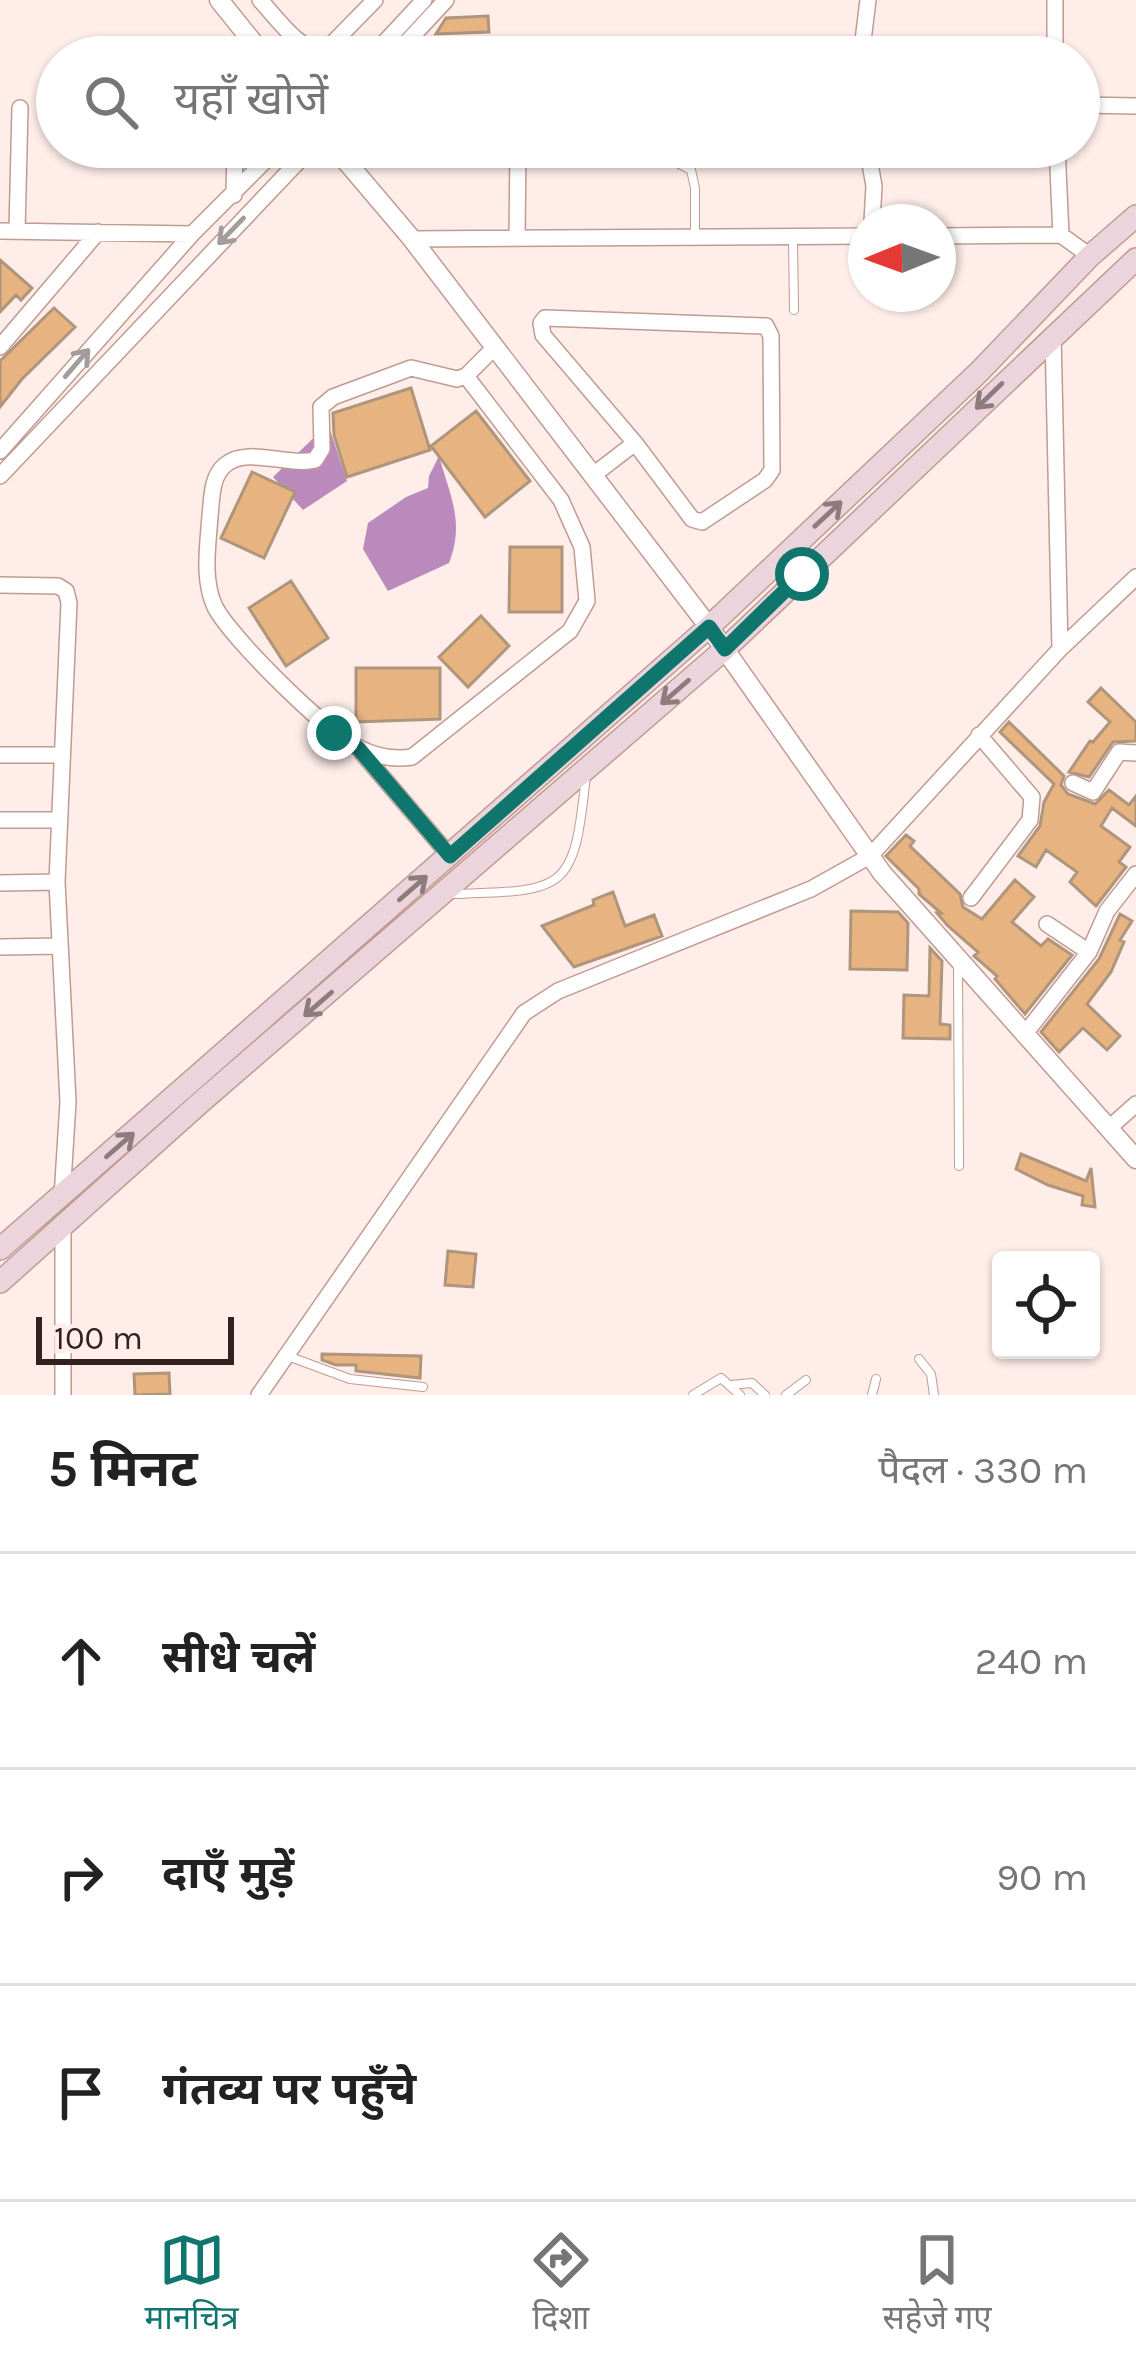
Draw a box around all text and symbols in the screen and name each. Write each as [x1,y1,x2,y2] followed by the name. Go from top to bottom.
[36,36,1100,168] search box
[78,69,144,135] icon: search
[174,73,328,125] text: यहाँ खोजें
[848,204,956,312] north arrow
[217,216,245,245] one-way arrow
[63,349,91,379] one-way arrow
[975,381,1004,409] one-way arrow
[813,501,842,529] one-way arrow
[775,547,829,601] route start
[660,678,691,706] one-way arrow
[307,706,361,760] route end
[398,874,428,902] one-way arrow
[303,990,334,1018] one-way arrow
[105,1132,135,1159] one-way arrow
[992,1251,1100,1359] map controls
[992,1251,1100,1359] button: locate
[36,1311,234,1364] scale bar
[54,1319,143,1357] text: 100 m
[48,1439,198,1499] text: 5 मिनट
[878,1447,1088,1493] text: पैदल · 330 m
[48,1628,114,1694] icon: ahead
[162,1631,315,1683] text: सीधे चलें
[975,1638,1088,1684] text: 240 m
[48,1844,114,1910] icon: right
[162,1847,294,1899] text: दाएँ मुड़ें
[996,1854,1088,1900] text: 90 m
[48,2060,114,2126] icon: arrive
[162,2063,416,2115] text: गंतव्य पर पहुँचे
[144,2227,239,2342] tab: मानचित्र
[528,2227,594,2342] tab: दिशा
[883,2227,992,2342] tab: सहेजे गए

